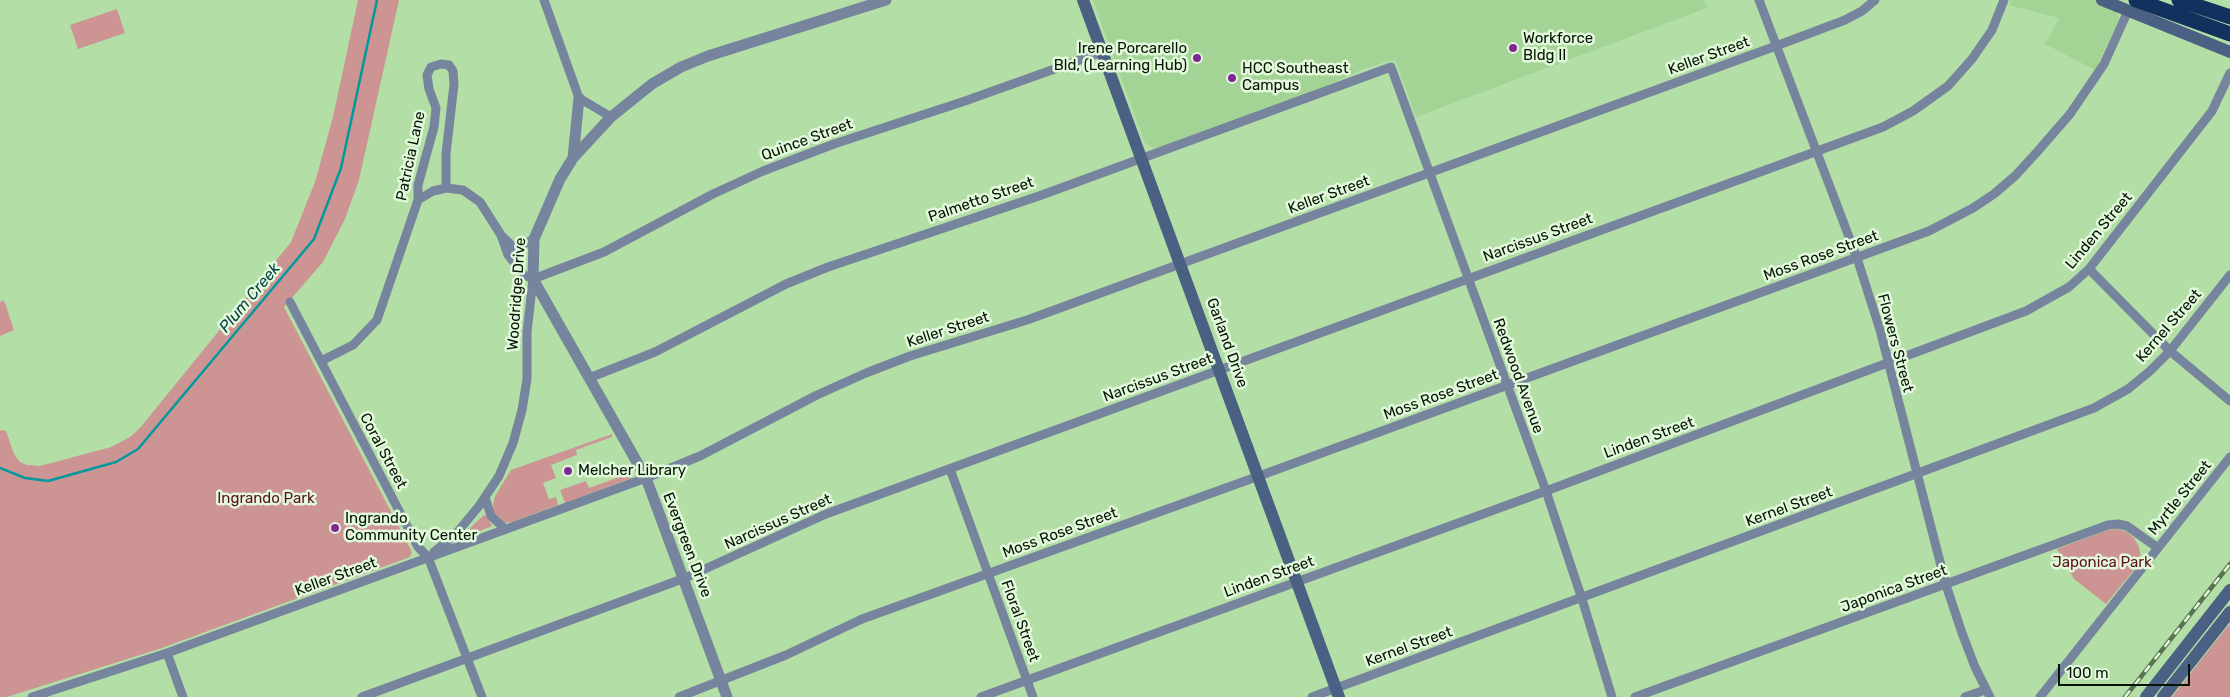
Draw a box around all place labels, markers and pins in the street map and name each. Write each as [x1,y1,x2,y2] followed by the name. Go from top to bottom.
[1523,30,1593,65] place label: Workforce Bldg II
[1054,40,1187,75] place label: Irene Porcarello Bld, (Learning Hub)
[1507,42,1519,54] marker: Workforce Bldg II
[1191,52,1203,64] marker: Irene Porcarello Bld, (Learning Hub)
[1242,60,1349,95] place label: HCC Southeast Campus
[1226,72,1238,84] marker: HCC Southeast Campus
[578,462,686,480] place label: Melcher Library
[562,465,574,477] marker: Melcher Library
[345,510,477,545] place label: Ingrando Community Center
[329,522,341,534] marker: Ingrando Community Center

